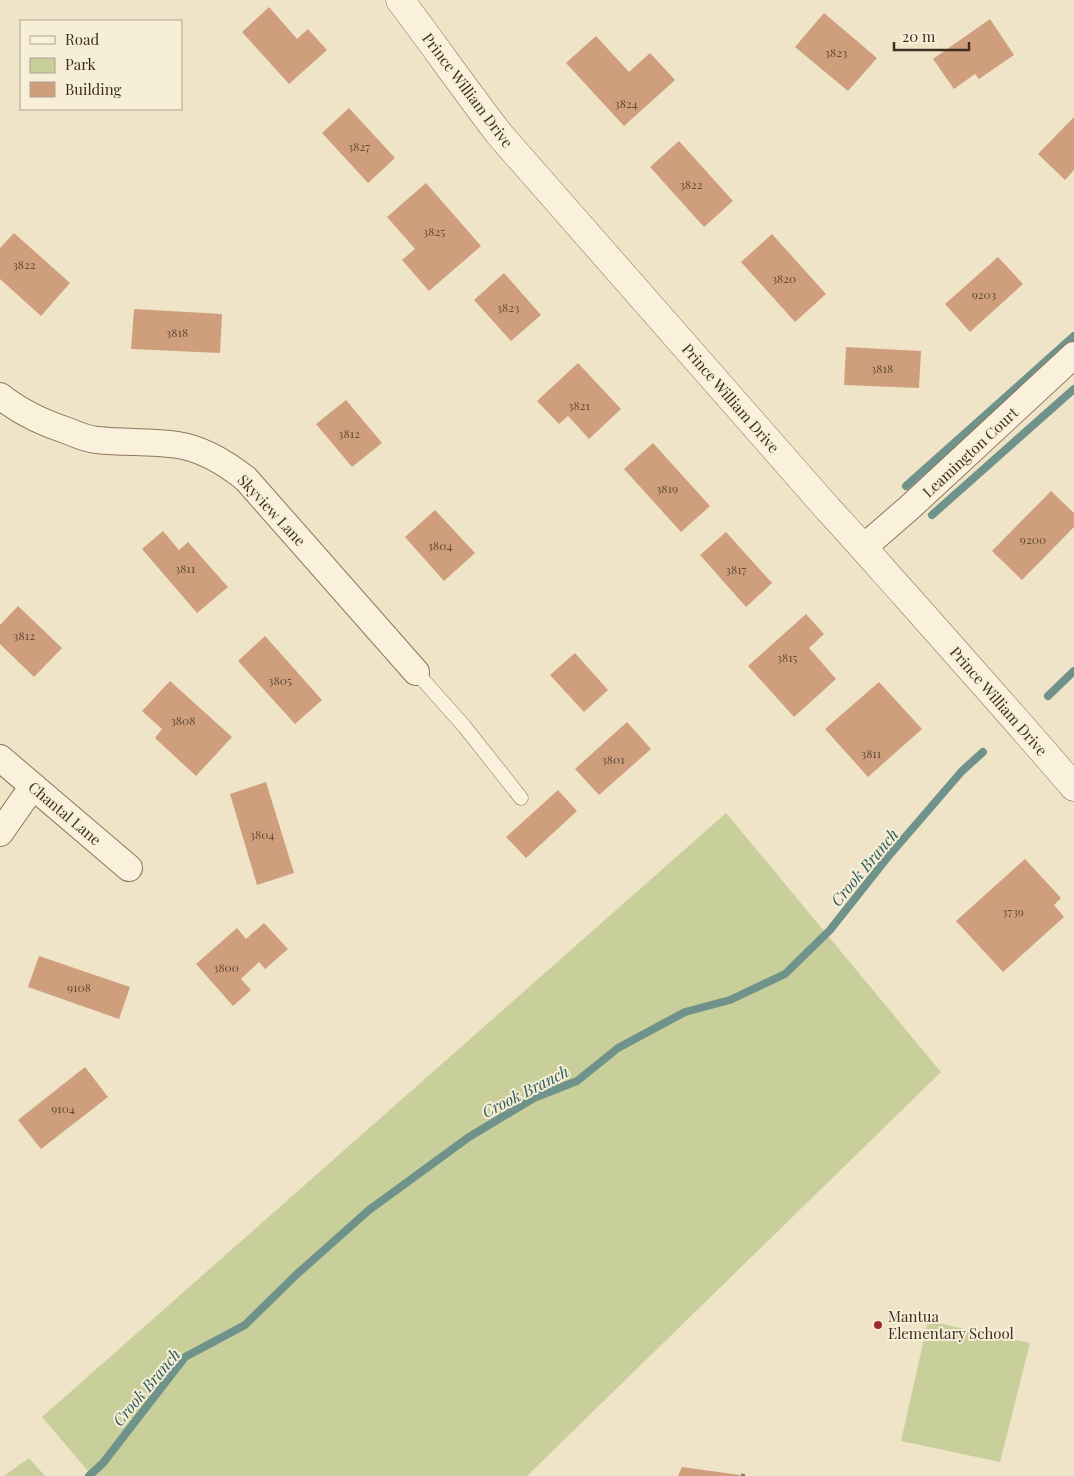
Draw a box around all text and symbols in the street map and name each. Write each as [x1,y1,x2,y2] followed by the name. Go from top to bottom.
[20,20,182,110] legend
[894,20,969,52] scale bar
[902,26,936,46] text: 20 m
[65,29,99,49] text: Road
[418,29,518,151] street label: Prince William Drive
[825,44,847,60] house number: 3823
[65,54,97,74] text: Park
[65,79,122,99] text: Building
[614,95,638,111] house number: 3824
[348,138,370,154] house number: 3827
[679,176,703,192] house number: 3822
[423,223,445,239] house number: 3825
[12,256,36,272] house number: 3822
[772,270,796,286] house number: 3820
[972,286,996,302] house number: 9203
[497,299,519,315] house number: 3823
[166,324,188,340] house number: 3818
[678,339,784,457] street label: Prince William Drive
[871,360,893,376] house number: 3818
[568,397,590,413] house number: 3821
[918,402,1023,502] street label: Leamington Court
[338,425,360,441] house number: 3812
[234,470,310,550] street label: Skyview Lane
[656,480,678,496] house number: 3819
[1020,531,1046,547] house number: 9200
[428,537,452,553] house number: 3804
[175,560,196,576] house number: 3811
[726,561,747,577] house number: 3817
[13,627,35,643] house number: 3812
[946,642,1052,760] street label: Prince William Drive
[777,649,797,665] house number: 3815
[268,672,292,688] house number: 3805
[170,712,196,728] house number: 3808
[861,745,882,761] house number: 3811
[601,751,625,767] house number: 3801
[24,777,106,849] street label: Chantal Lane
[825,824,903,910] water label: Crook Branch
[250,826,274,842] house number: 3804
[1002,903,1024,919] house number: 3739
[213,959,239,975] house number: 3800
[67,979,91,995] house number: 9108
[478,1060,572,1122] water label: Crook Branch
[51,1100,75,1116] house number: 9104
[888,1306,1014,1343] place label: Mantua Elementary School
[872,1319,884,1331] marker: Mantua Elementary School
[107,1344,185,1430] water label: Crook Branch

